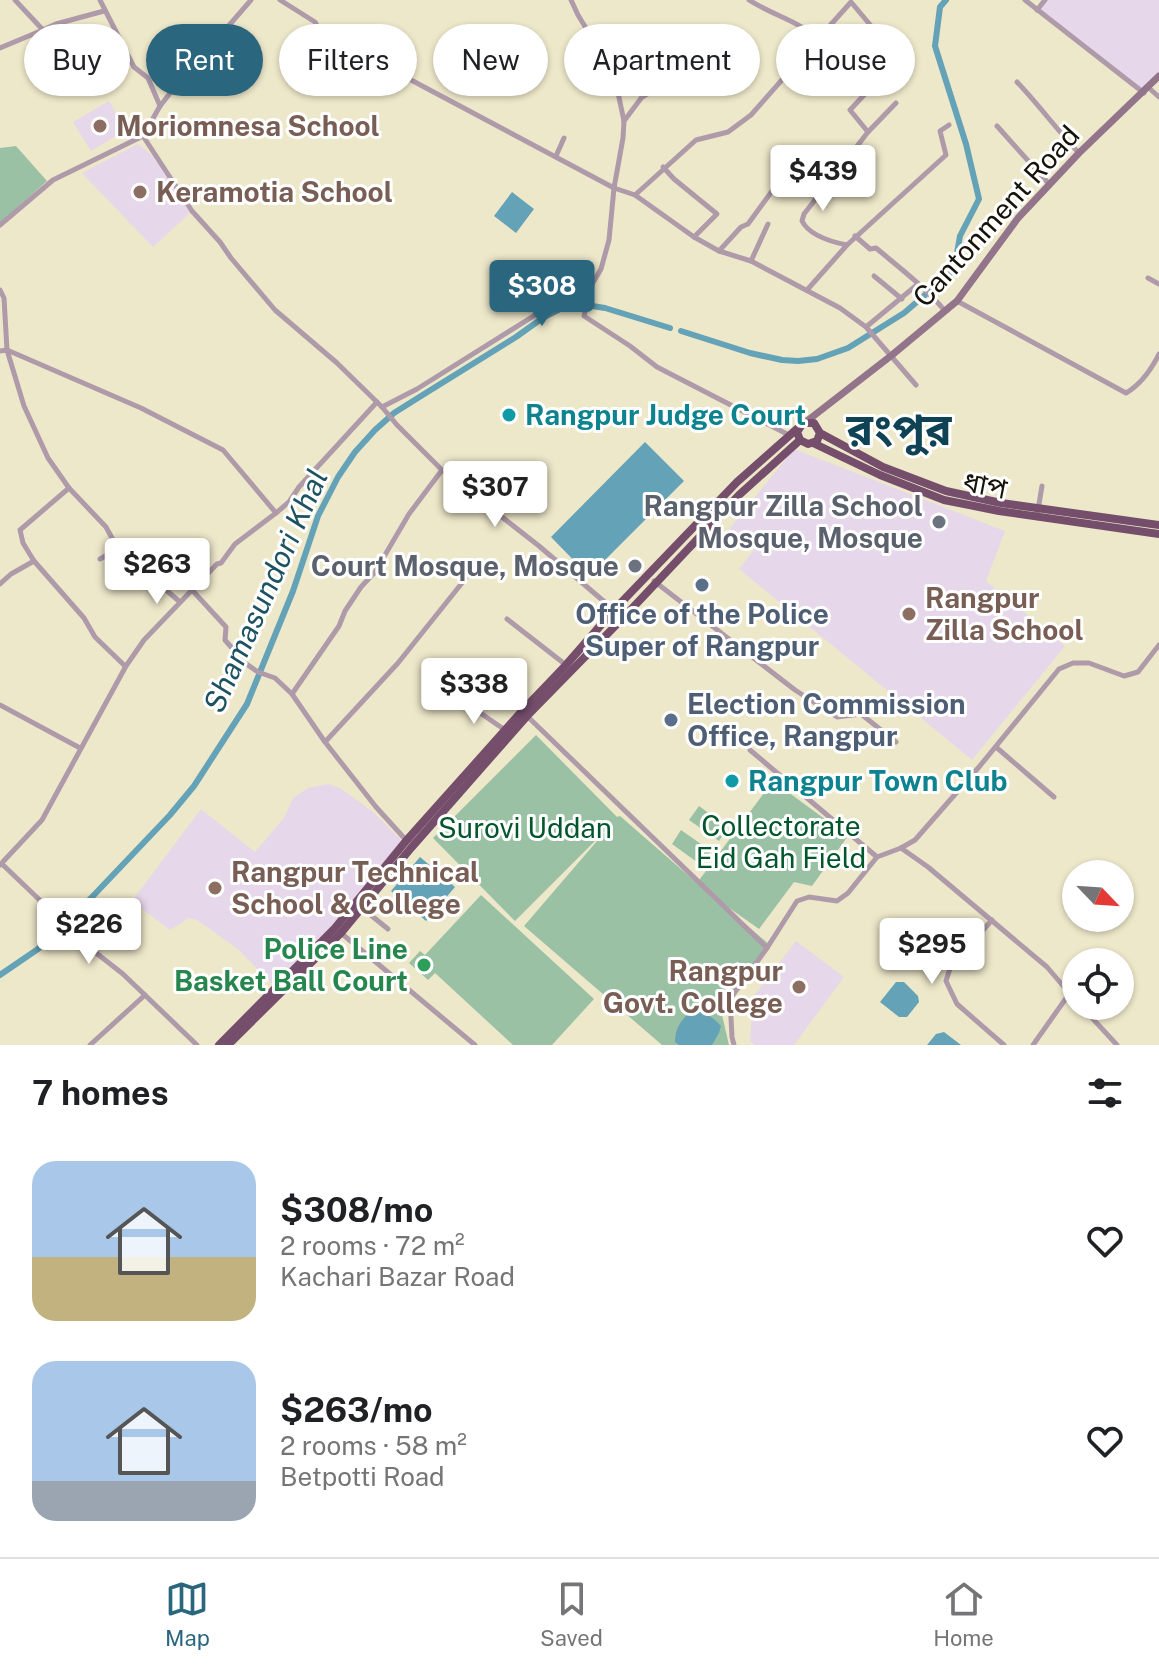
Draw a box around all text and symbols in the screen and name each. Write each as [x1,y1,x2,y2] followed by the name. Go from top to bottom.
[24,24,130,96] chip: Buy
[146,24,263,96] chip: Rent
[279,24,417,96] chip: Filters
[433,24,548,96] chip: New
[564,24,760,96] chip: Apartment
[776,24,915,96] chip: House
[116,109,380,142] place label: Moriomnesa School
[91,117,109,135] marker: Moriomnesa School
[906,118,1086,313] street label: Cantonment Road
[776,145,870,213] pin: $439
[788,155,858,186] text: $439
[156,175,393,208] place label: Keramotia School
[131,183,149,201] marker: Keramotia School
[495,260,589,328] pin: $308
[507,270,577,301] text: $308
[525,398,806,431] place label: Rangpur Judge Court
[845,403,952,456] district label: রংপুর
[500,406,518,424] marker: Rangpur Judge Court
[448,461,542,529] pin: $307
[195,463,335,718] water label: Shamasundori Khal
[960,464,1011,505] street label: ধাপ
[461,471,529,502] text: $307
[644,489,923,554] place label: Rangpur Zilla School Mosque, Mosque
[930,513,948,531] marker: Rangpur Zilla School Mosque, Mosque
[110,538,204,606] pin: $263
[123,548,191,579] text: $263
[311,549,619,582] place label: Court Mosque, Mosque
[626,557,644,575] marker: Court Mosque, Mosque
[693,576,711,594] marker: Office of the Police Super of Rangpur
[925,581,1084,646] place label: Rangpur Zilla School
[575,597,829,662] place label: Office of the Police Super of Rangpur
[900,605,918,623] marker: Rangpur Zilla School
[427,658,521,726] pin: $338
[439,668,509,699] text: $338
[687,687,966,752] place label: Election Commission Office, Rangpur
[662,711,680,729] marker: Election Commission Office, Rangpur
[748,764,1008,797] place label: Rangpur Town Club
[723,772,741,790] marker: Rangpur Town Club
[696,809,866,874] park label: Collectorate Eid Gah Field
[438,811,612,844] park label: Surovi Uddan
[231,855,479,920] place label: Rangpur Technical School & College
[1062,860,1134,932] north arrow
[1062,860,1134,1020] map controls
[206,879,224,897] marker: Rangpur Technical School & College
[42,898,136,966] pin: $226
[55,908,123,939] text: $226
[885,918,979,986] pin: $295
[898,928,966,959] text: $295
[174,932,408,997] place label: Police Line Basket Ball Court
[1062,948,1134,1020] button: locate
[603,954,783,1019] place label: Rangpur Govt. College
[415,956,433,974] marker: Police Line Basket Ball Court
[790,978,808,996] marker: Rangpur Govt. College
[1083,1071,1127,1115] icon: filters
[32,1073,169,1113] text: 7 homes
[280,1190,433,1230] text: $308/mo
[96,1193,192,1289] icon: home
[1083,1219,1127,1263] icon: heart
[280,1230,465,1261] text: 2 rooms · 72 m²
[280,1261,515,1292] text: Kachari Bazar Road
[280,1390,433,1430] text: $263/mo
[96,1393,192,1489] icon: home
[1083,1419,1127,1463] icon: heart
[280,1430,467,1461] text: 2 rooms · 58 m²
[280,1461,445,1492] text: Betpotti Road
[165,1577,210,1651] tab: Map
[540,1577,603,1651] tab: Saved
[933,1577,994,1651] tab: Home

